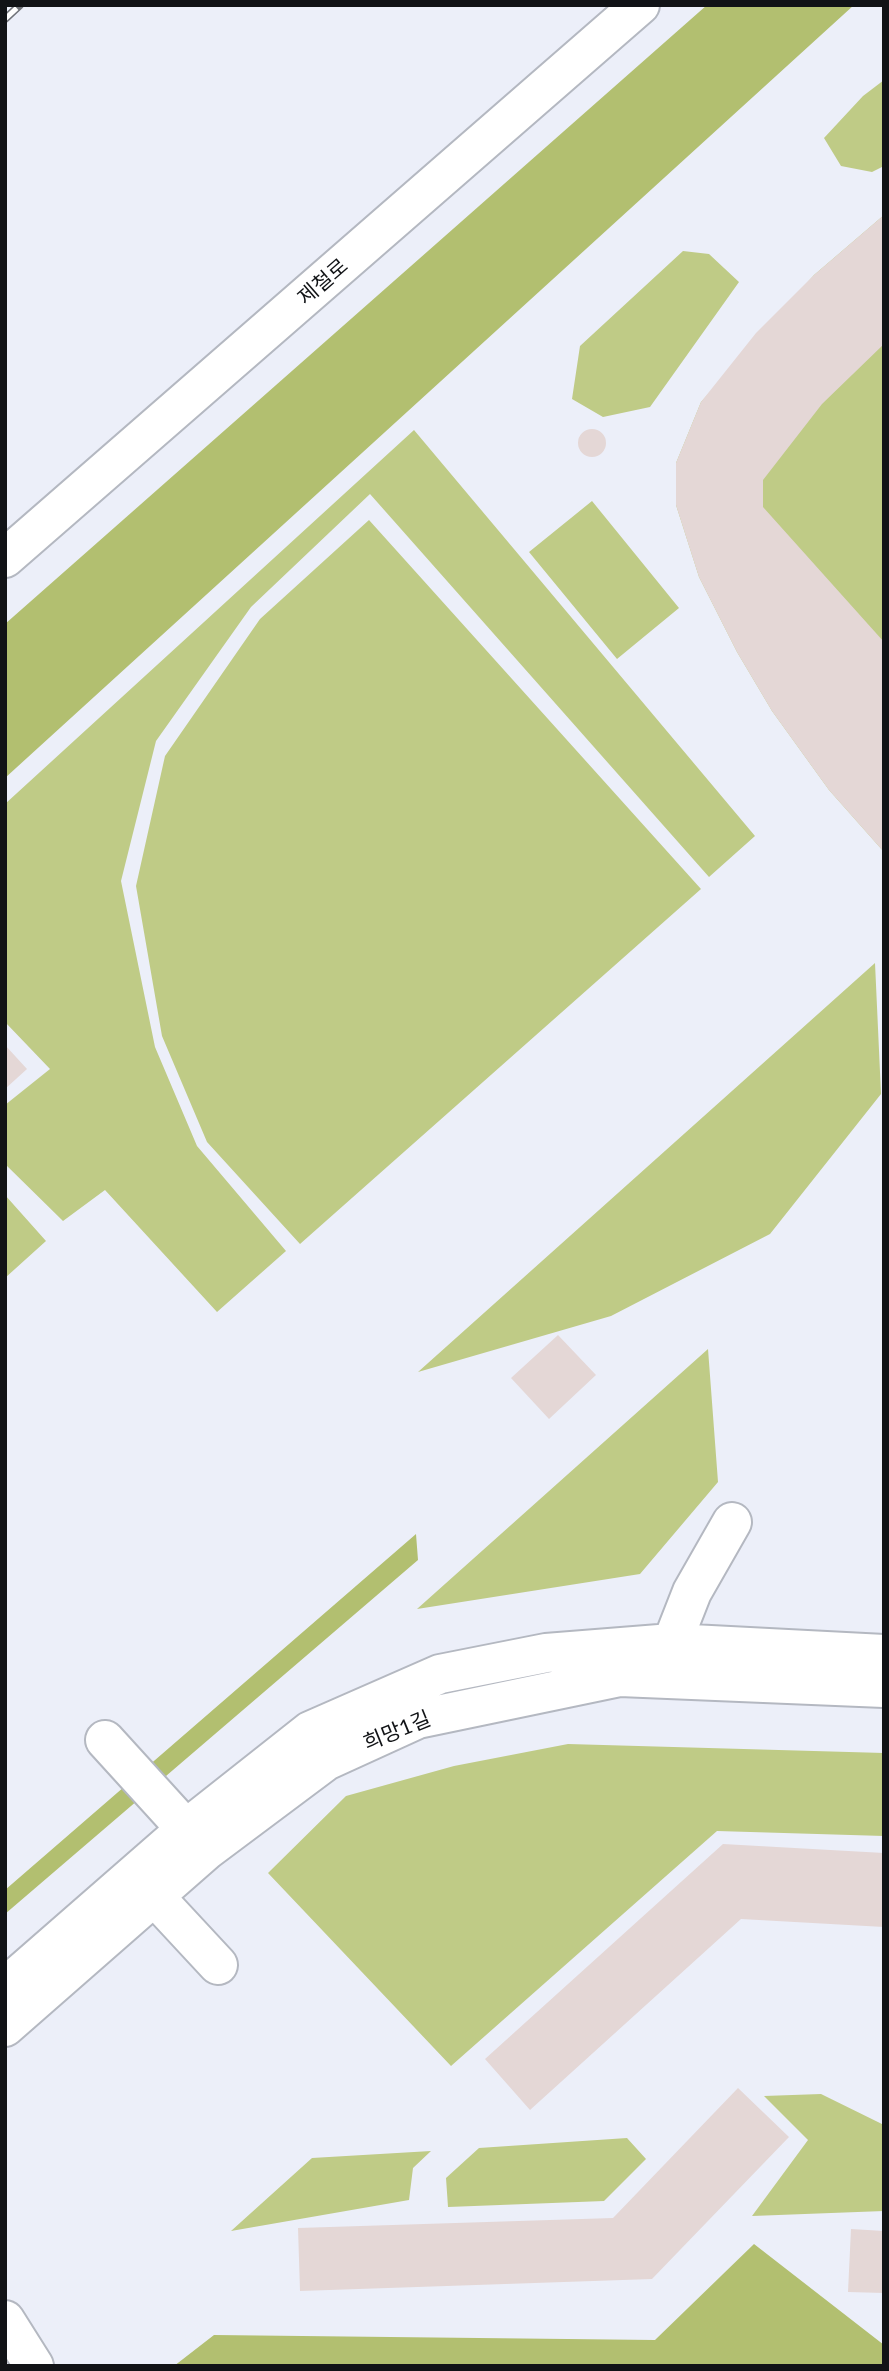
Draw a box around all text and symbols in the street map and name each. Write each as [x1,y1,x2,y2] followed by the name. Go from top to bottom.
[293,253,353,311] street label: 제철로
[360,1706,434,1756] street label: 희망1길

